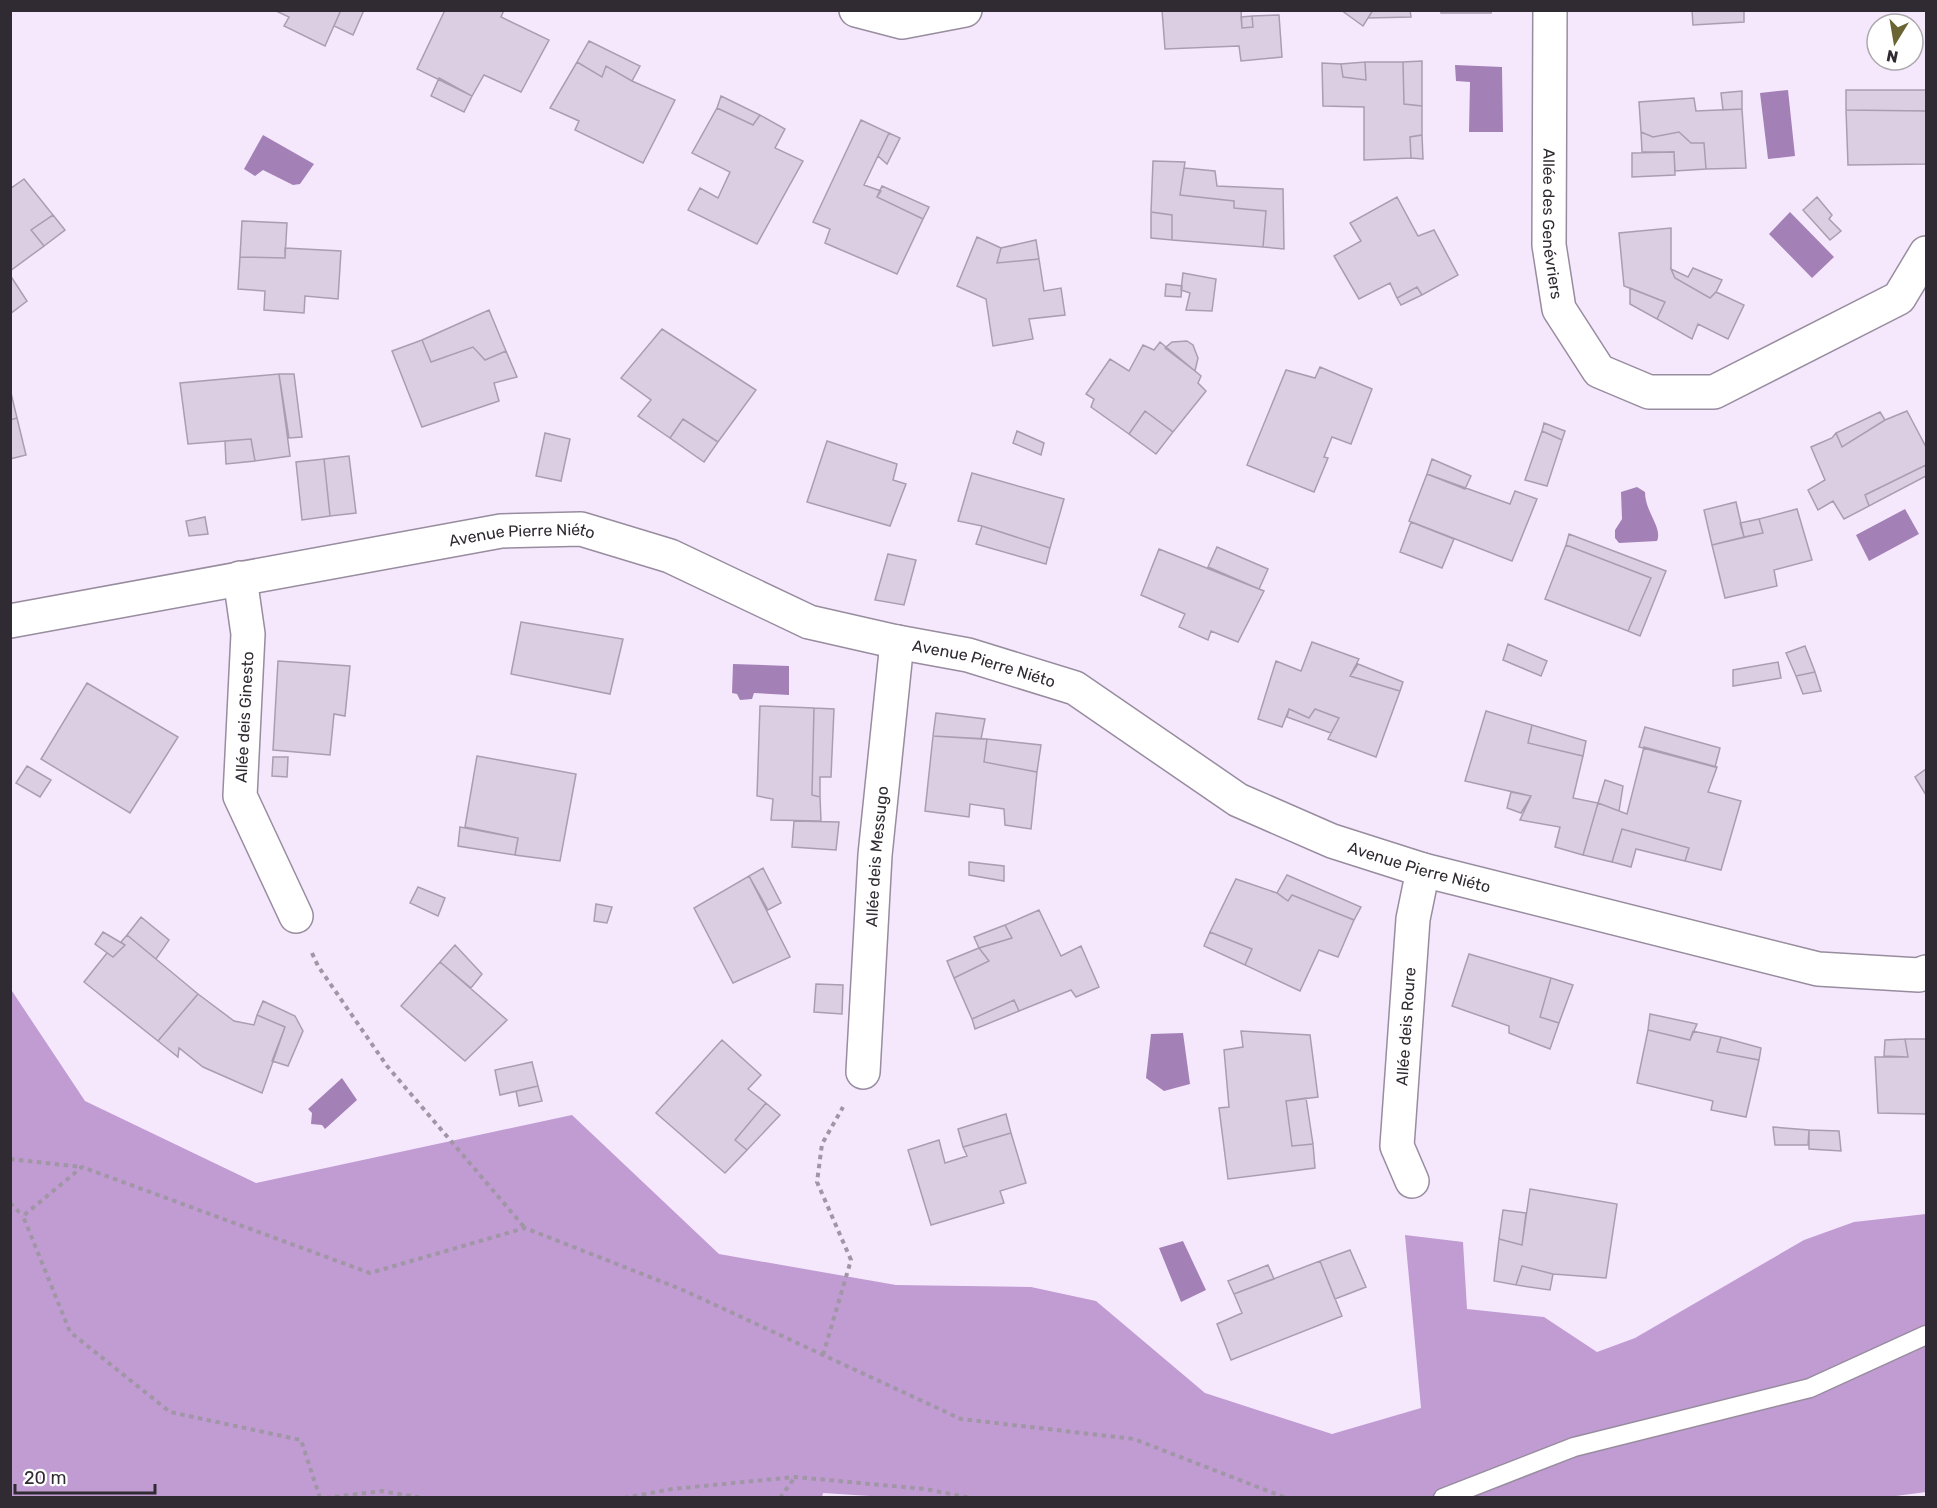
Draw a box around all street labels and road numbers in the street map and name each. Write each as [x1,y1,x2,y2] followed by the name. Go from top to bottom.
[1539,148,1566,301] street label: Allée des Genévriers
[447,520,598,550] street label: Avenue Pierre Niéto
[911,636,1058,691] street label: Avenue Pierre Niéto
[232,651,257,783] street label: Allée deis Ginesto
[862,785,892,927] street label: Allée deis Messugo
[1346,838,1493,897] street label: Avenue Pierre Niéto
[1392,966,1420,1086] street label: Allée deis Roure

